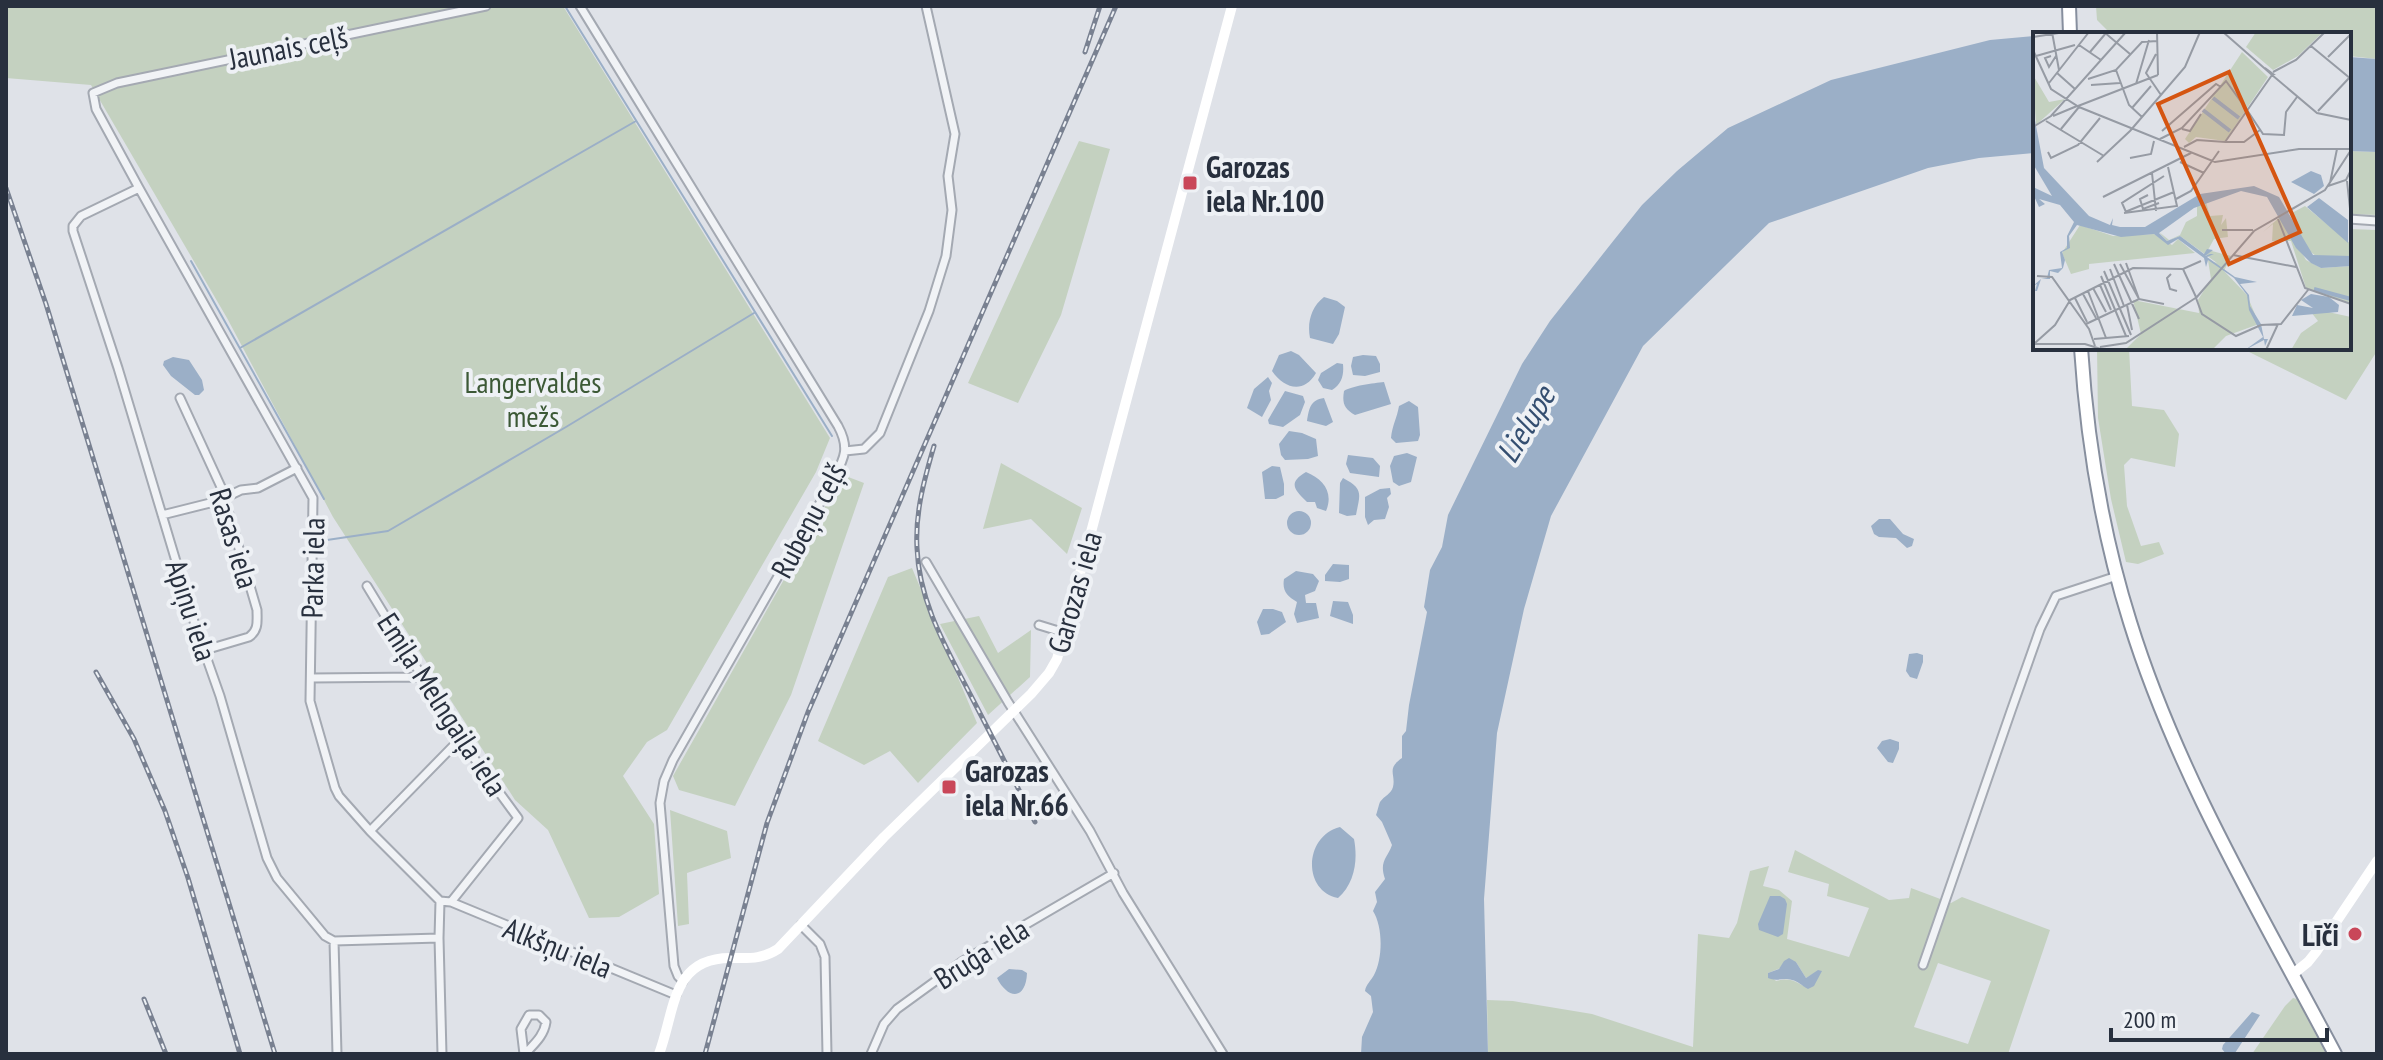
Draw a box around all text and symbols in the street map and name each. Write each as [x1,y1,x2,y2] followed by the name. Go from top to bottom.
[224,16,351,78] street label: Jaunais ceļš
[2033,32,2351,350] inset map
[1206,147,1324,220] place label: Garozas iela Nr.100
[1181,174,1199,192] marker: Garozas iela Nr.100
[465,362,601,435] park label: Langervaldes mežs
[1486,377,1565,470] water label: Lielupe
[761,456,855,584] street label: Rubeņu ceļš
[201,483,269,593] street label: Rasas iela
[292,517,332,619] street label: Parka iela
[1038,527,1110,657] street label: Garozas iela
[157,554,227,666] street label: Apiņu iela
[369,605,517,803] street label: Emiļa Melngaiļa iela
[965,751,1069,824] place label: Garozas iela Nr.66
[940,778,958,796] marker: Garozas iela Nr.66
[498,908,618,986] street label: Alkšņu iela
[926,909,1036,997] street label: Bruģa iela
[2302,915,2339,954] place label: Līči
[2346,925,2364,943] marker: Līči
[2111,992,2327,1042] scale bar
[2123,1004,2176,1035] text: 200 m

